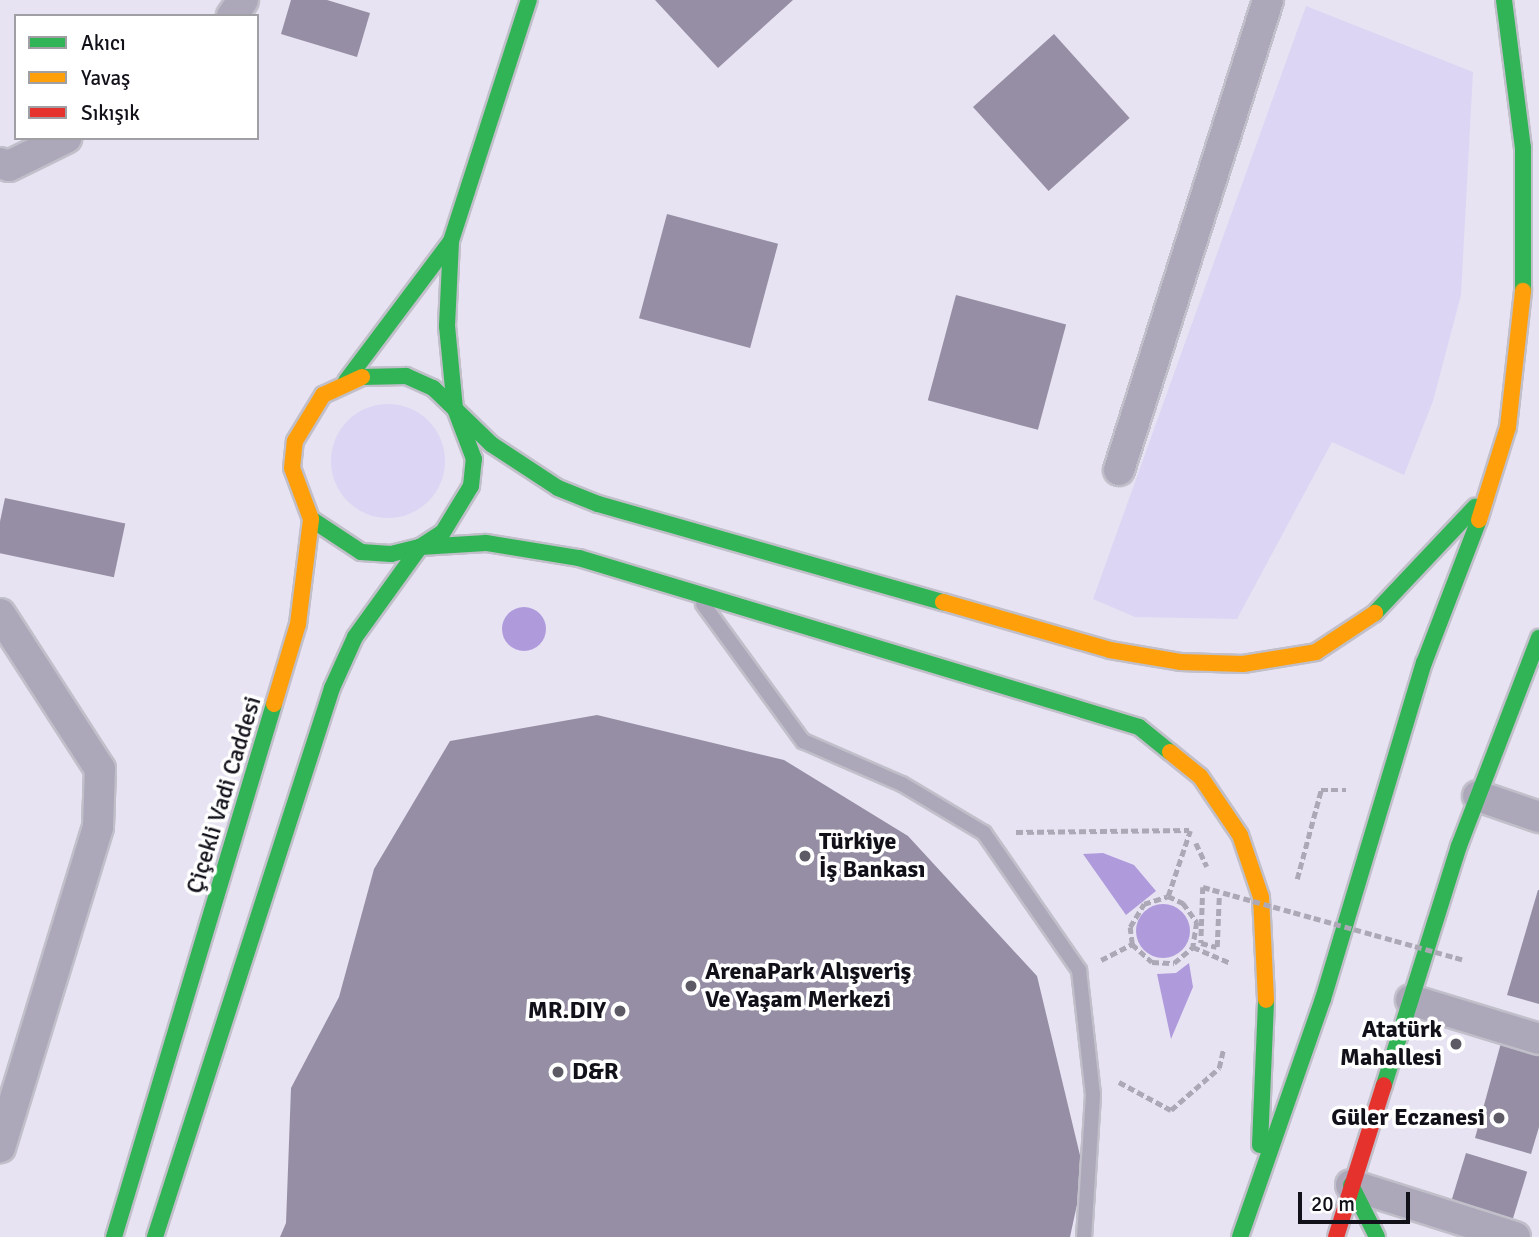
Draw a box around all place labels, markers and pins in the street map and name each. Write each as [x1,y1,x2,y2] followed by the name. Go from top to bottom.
[819,828,925,884] place label: Türkiye İş Bankası
[797,848,813,864] marker: Türkiye İş Bankası
[705,958,911,1014] place label: ArenaPark Alışveriş Ve Yaşam Merkezi
[683,978,699,994] marker: ArenaPark Alışveriş Ve Yaşam Merkezi
[528,997,606,1025] place label: MR.DIY
[612,1003,628,1019] marker: MR.DIY
[1340,1016,1442,1072] place label: Atatürk Mahallesi
[1448,1036,1464,1052] marker: Atatürk Mahallesi
[572,1058,619,1086] place label: D&R
[550,1064,566,1080] marker: D&R
[1331,1104,1485,1132] place label: Güler Eczanesi
[1491,1110,1507,1126] marker: Güler Eczanesi

